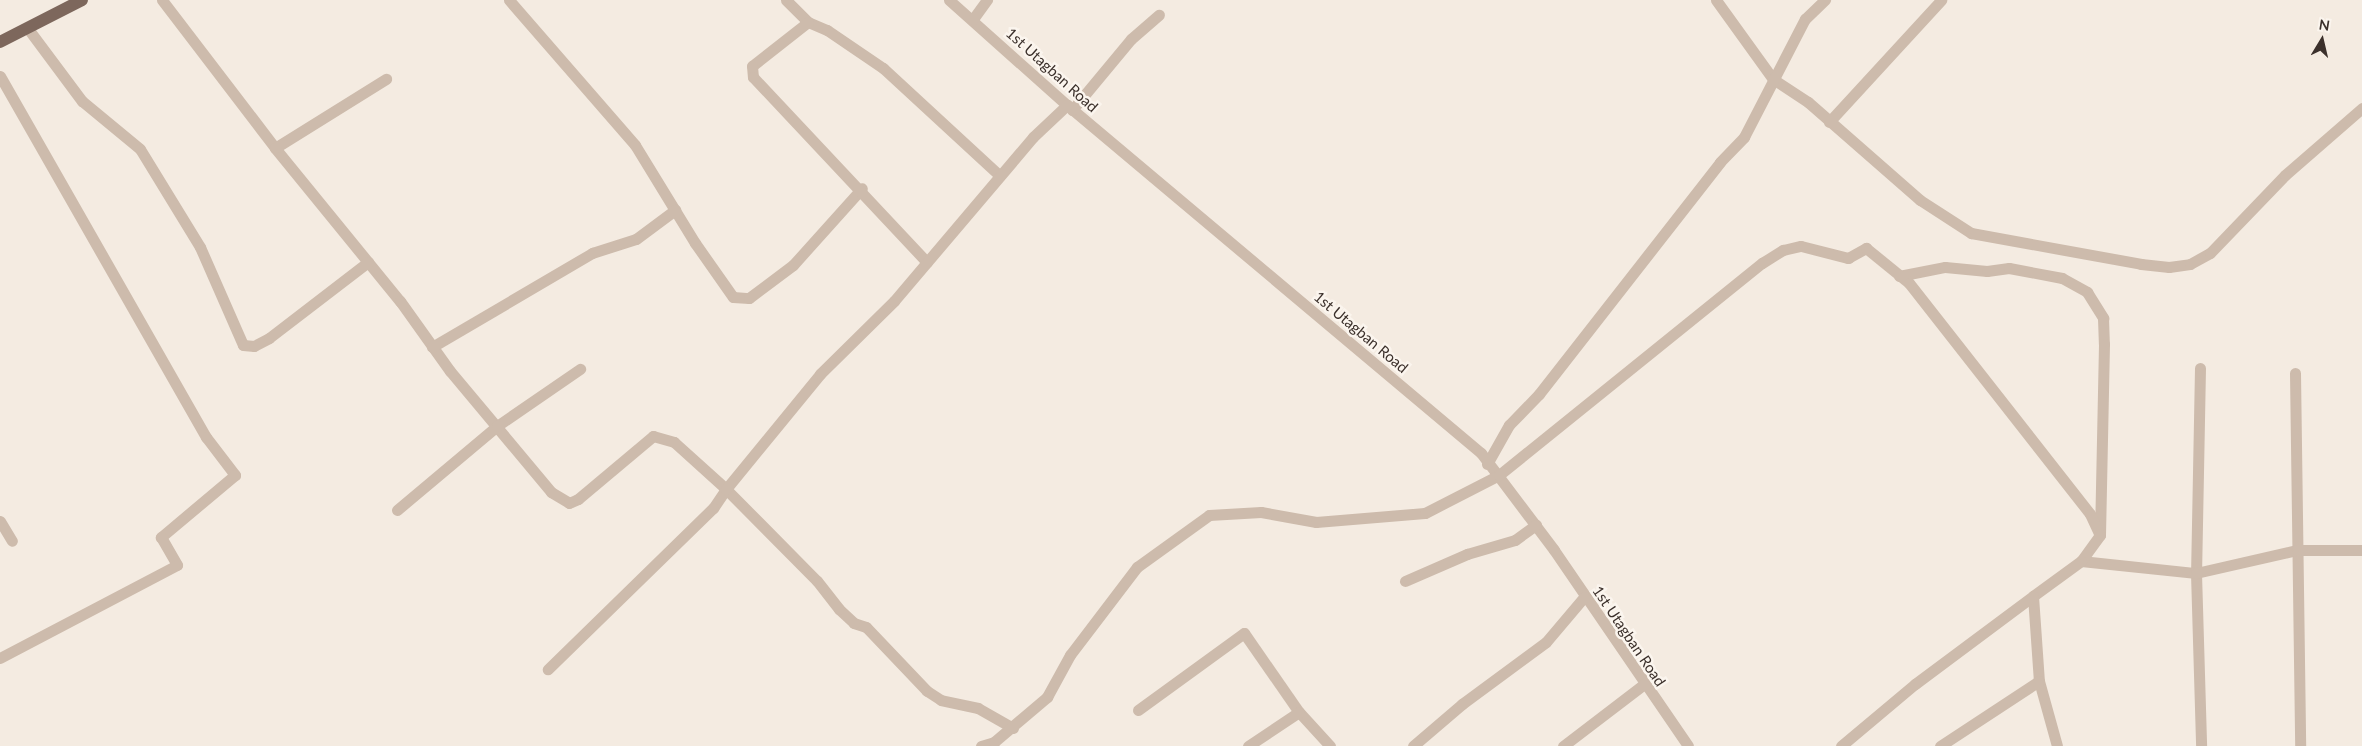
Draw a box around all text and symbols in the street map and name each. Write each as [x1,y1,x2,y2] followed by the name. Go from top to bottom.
[2297,15,2347,65] north arrow
[2318,15,2331,34] text: N
[1002,24,1102,116] street label: 1st Utagban Road
[1310,287,1412,377] street label: 1st Utagban Road
[1589,582,1669,690] street label: 1st Utagban Road

